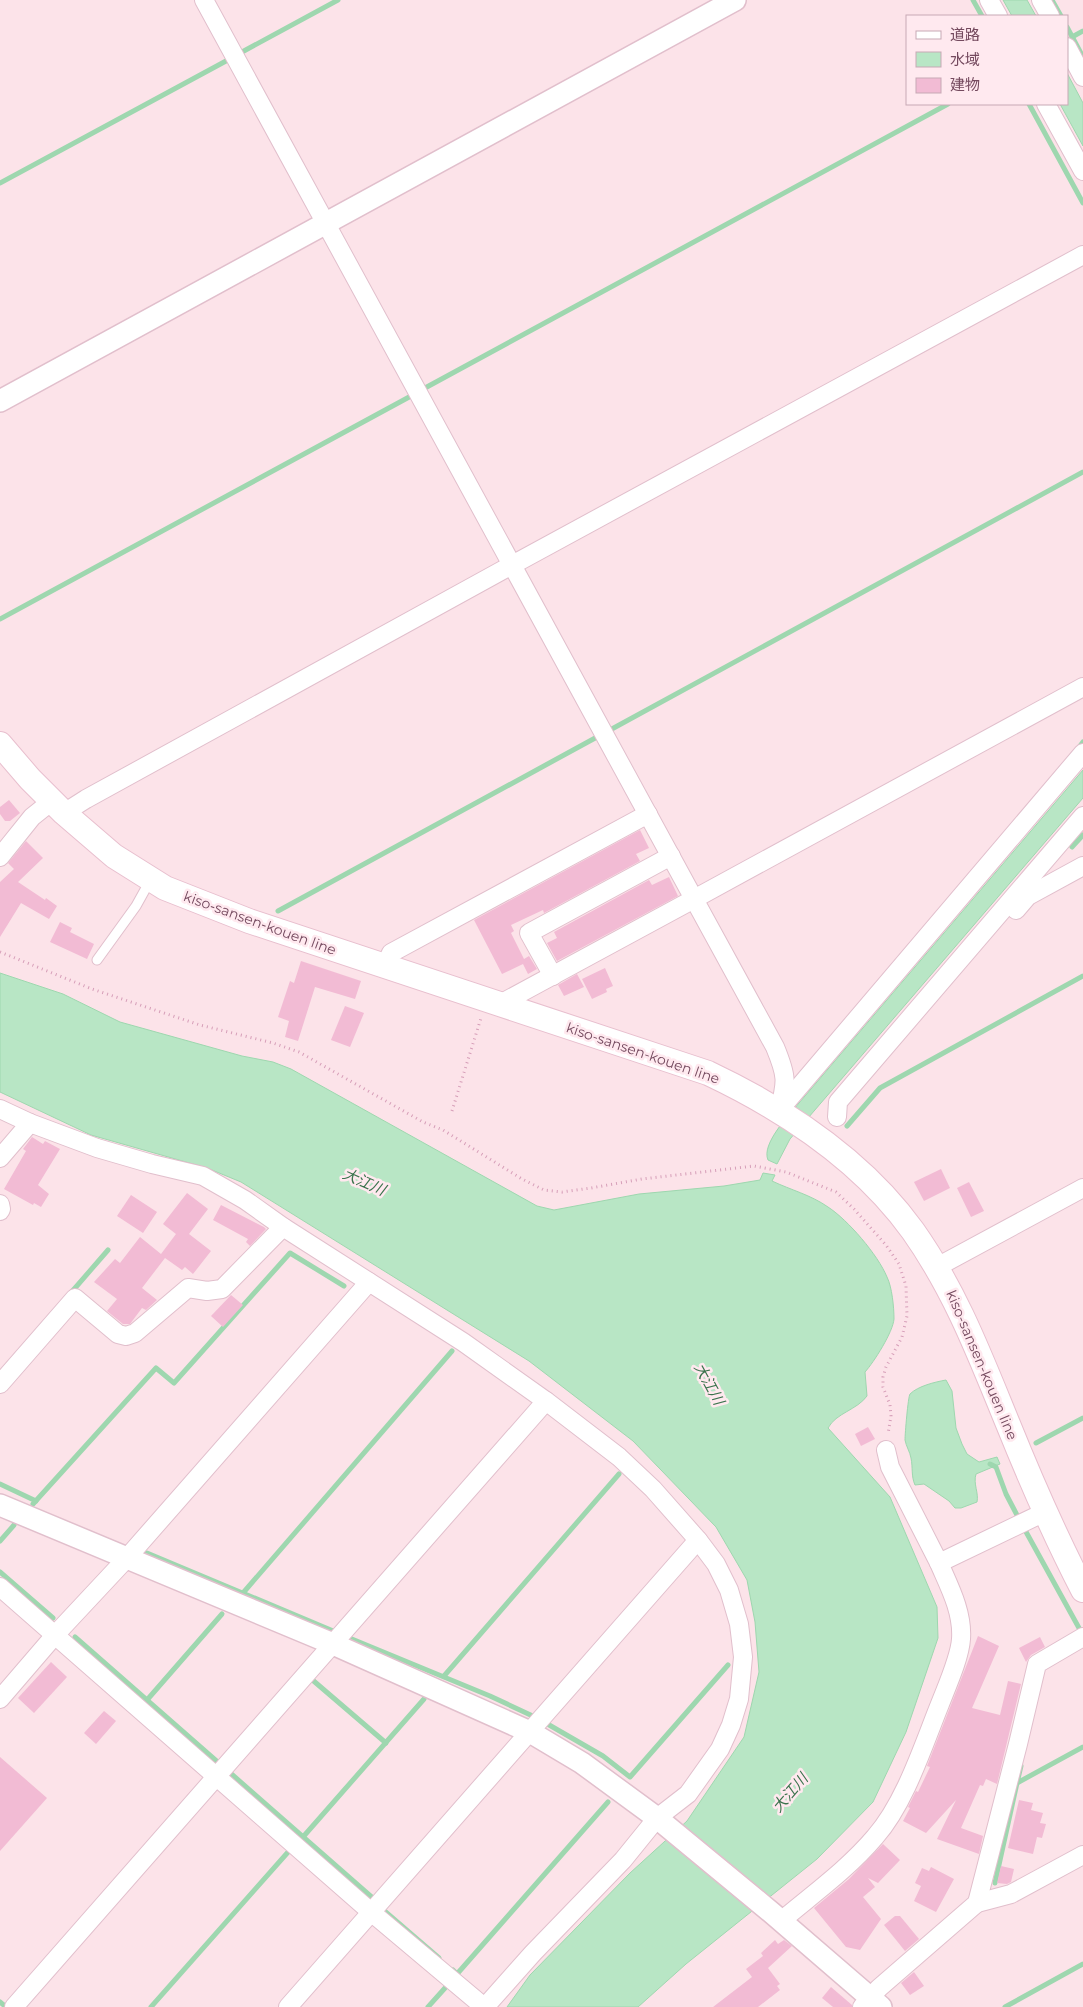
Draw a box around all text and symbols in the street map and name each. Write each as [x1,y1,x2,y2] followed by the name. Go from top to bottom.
[906,15,1068,105] legend
[950,25,980,44] text: 道路
[950,50,980,69] text: 水域
[950,75,980,94] text: 建物
[181,887,339,959] street label: kiso-sansen-kouen line
[564,1018,722,1088] street label: kiso-sansen-kouen line
[340,1164,390,1200] water label: 大江川
[942,1287,1022,1443] street label: kiso-sansen-kouen line
[690,1359,730,1410] water label: 大江川
[768,1768,813,1816] water label: 大江川

